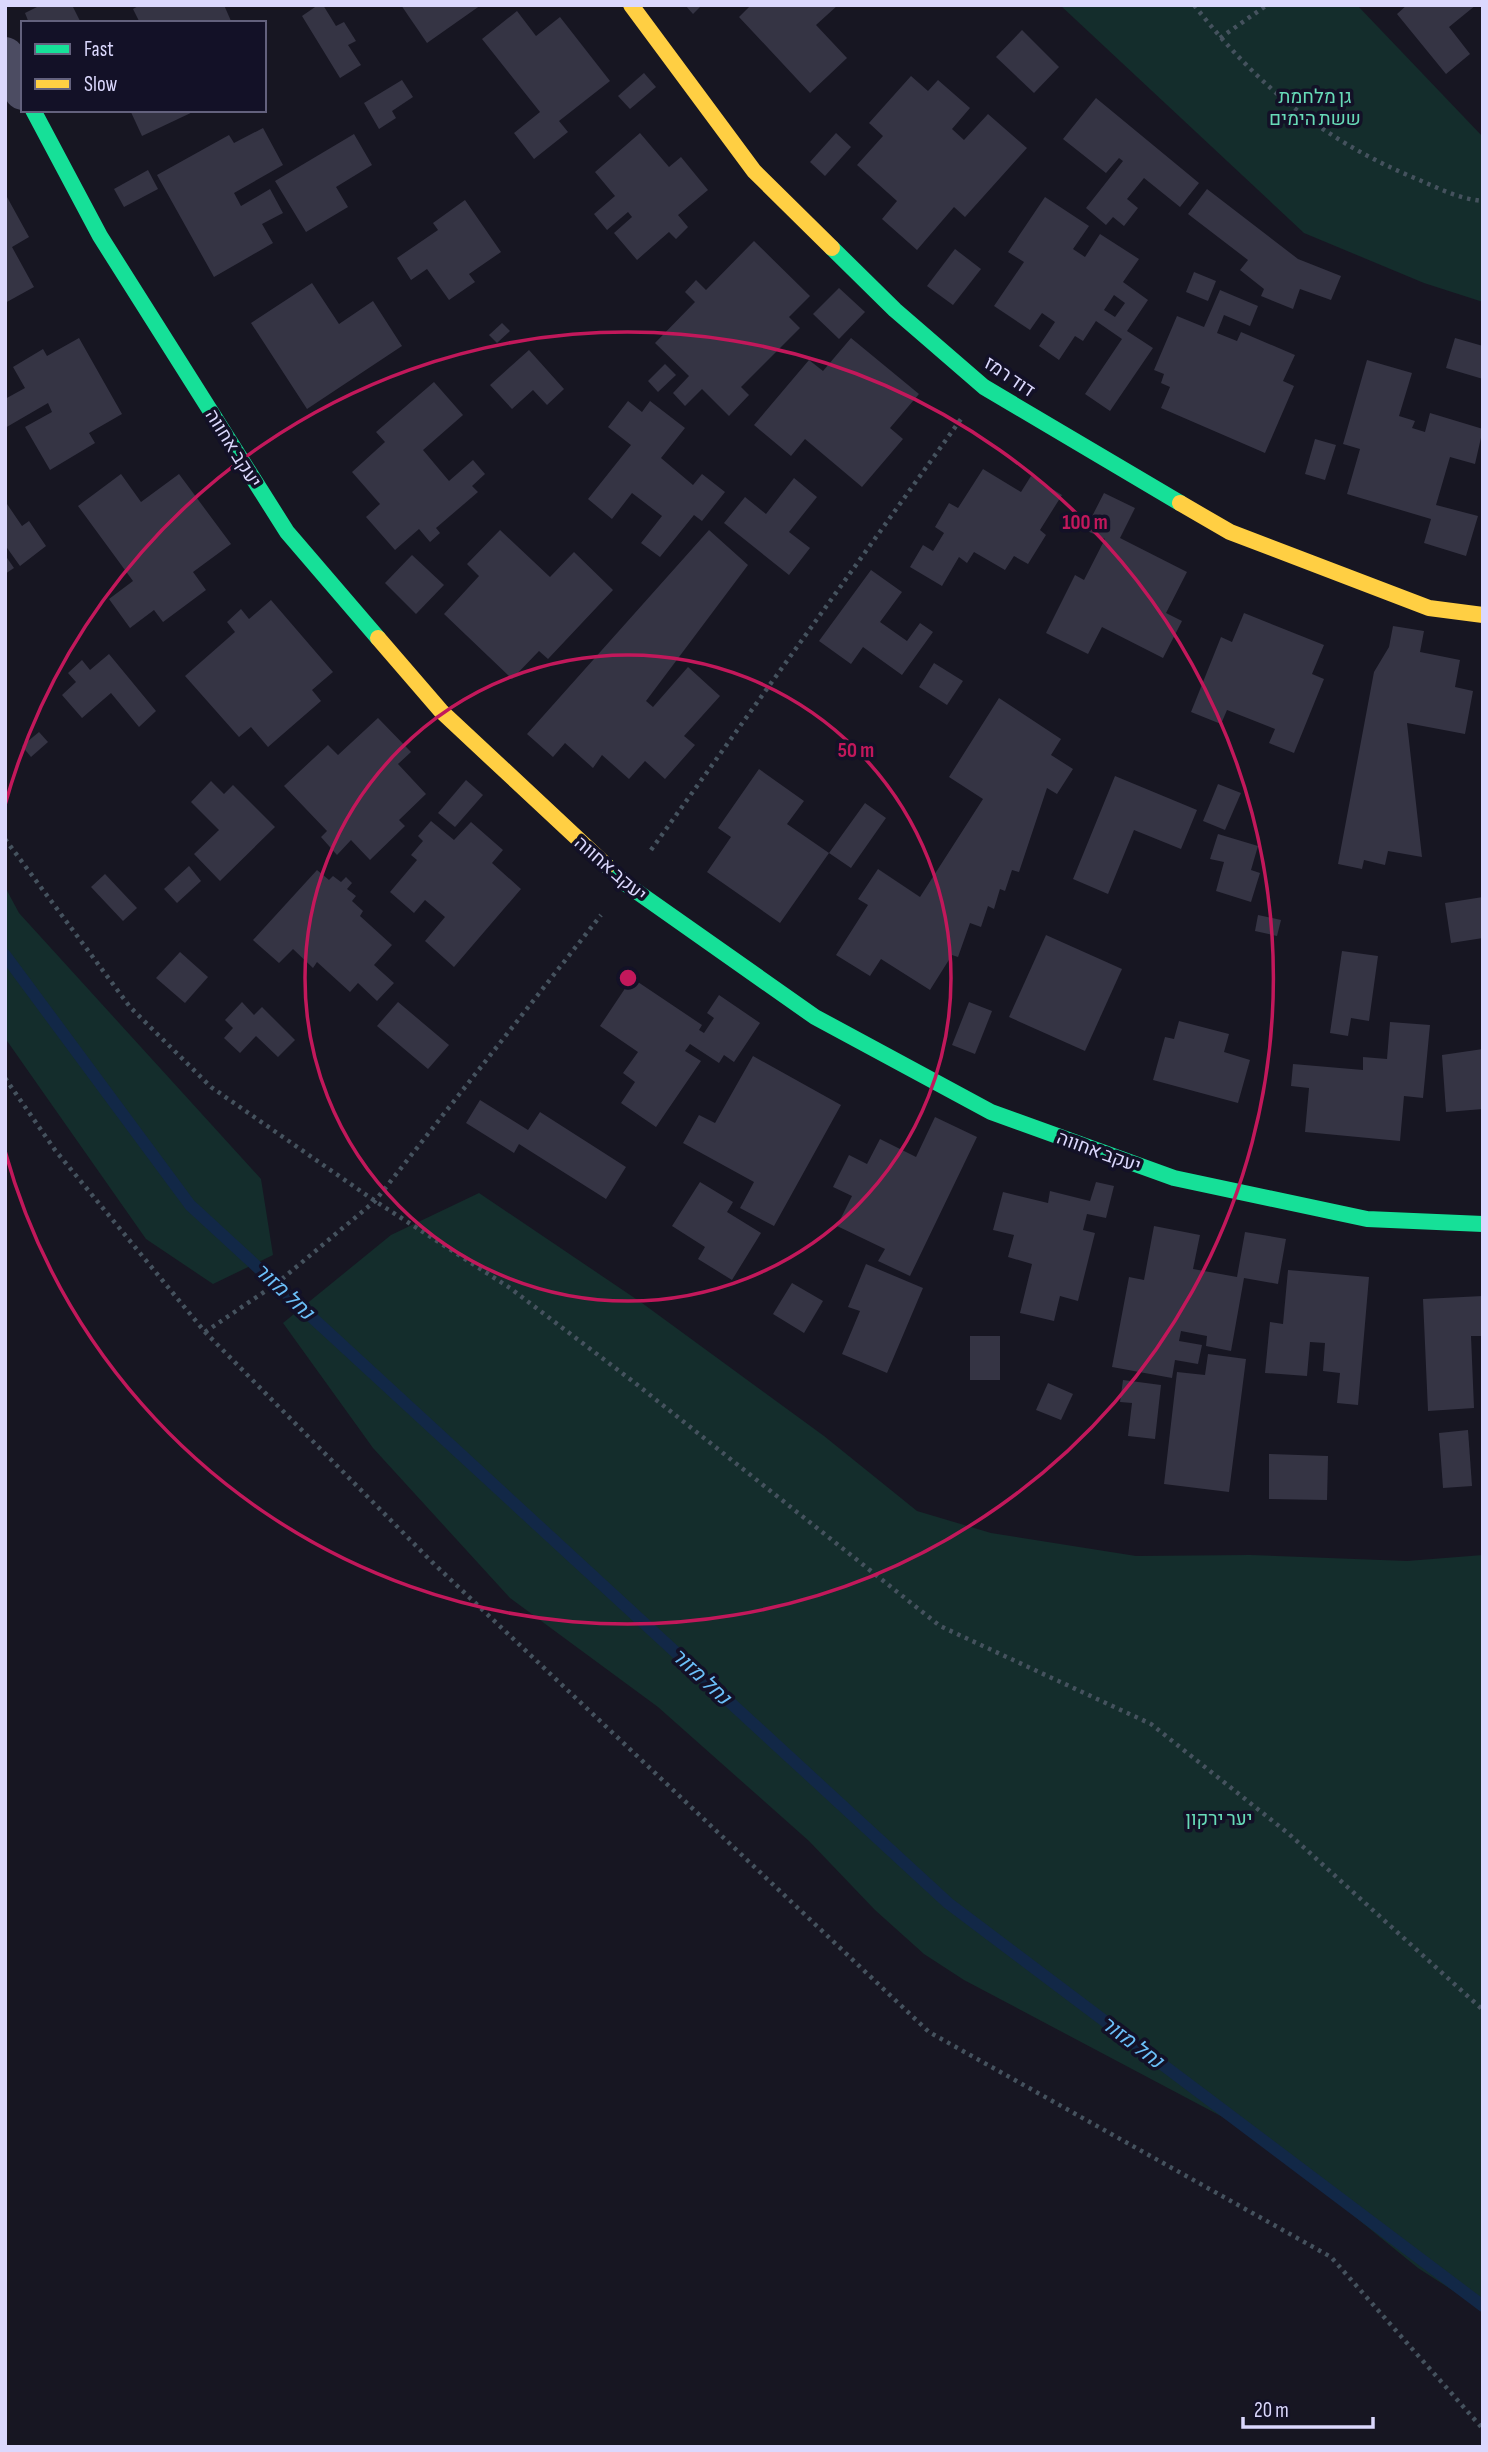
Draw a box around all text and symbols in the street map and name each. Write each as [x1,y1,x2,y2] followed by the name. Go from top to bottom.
[21,21,266,112] legend
[84,37,114,62] text: Fast
[84,72,118,97] text: Slow
[1269,86,1361,131] park label: גן מלחמת ששת הימים
[979,352,1039,403] street label: דוד רמז
[200,406,266,492] street label: יעקב אחווה
[1062,510,1108,535] text: 100 m
[838,738,874,763] text: 50 m
[569,832,651,907] street label: יעקב אחווה
[616,966,640,990] centre of rings
[1053,1127,1144,1178] street label: יעקב אחווה
[249,1258,319,1326] water label: נחל מזור
[666,1643,736,1711] water label: נחל מזור
[1185,1808,1253,1831] park label: יער ירקון
[1096,2011,1169,2075] water label: נחל מזור
[1243,2386,1372,2430] scale bar
[1254,2398,1289,2423] text: 20 m

